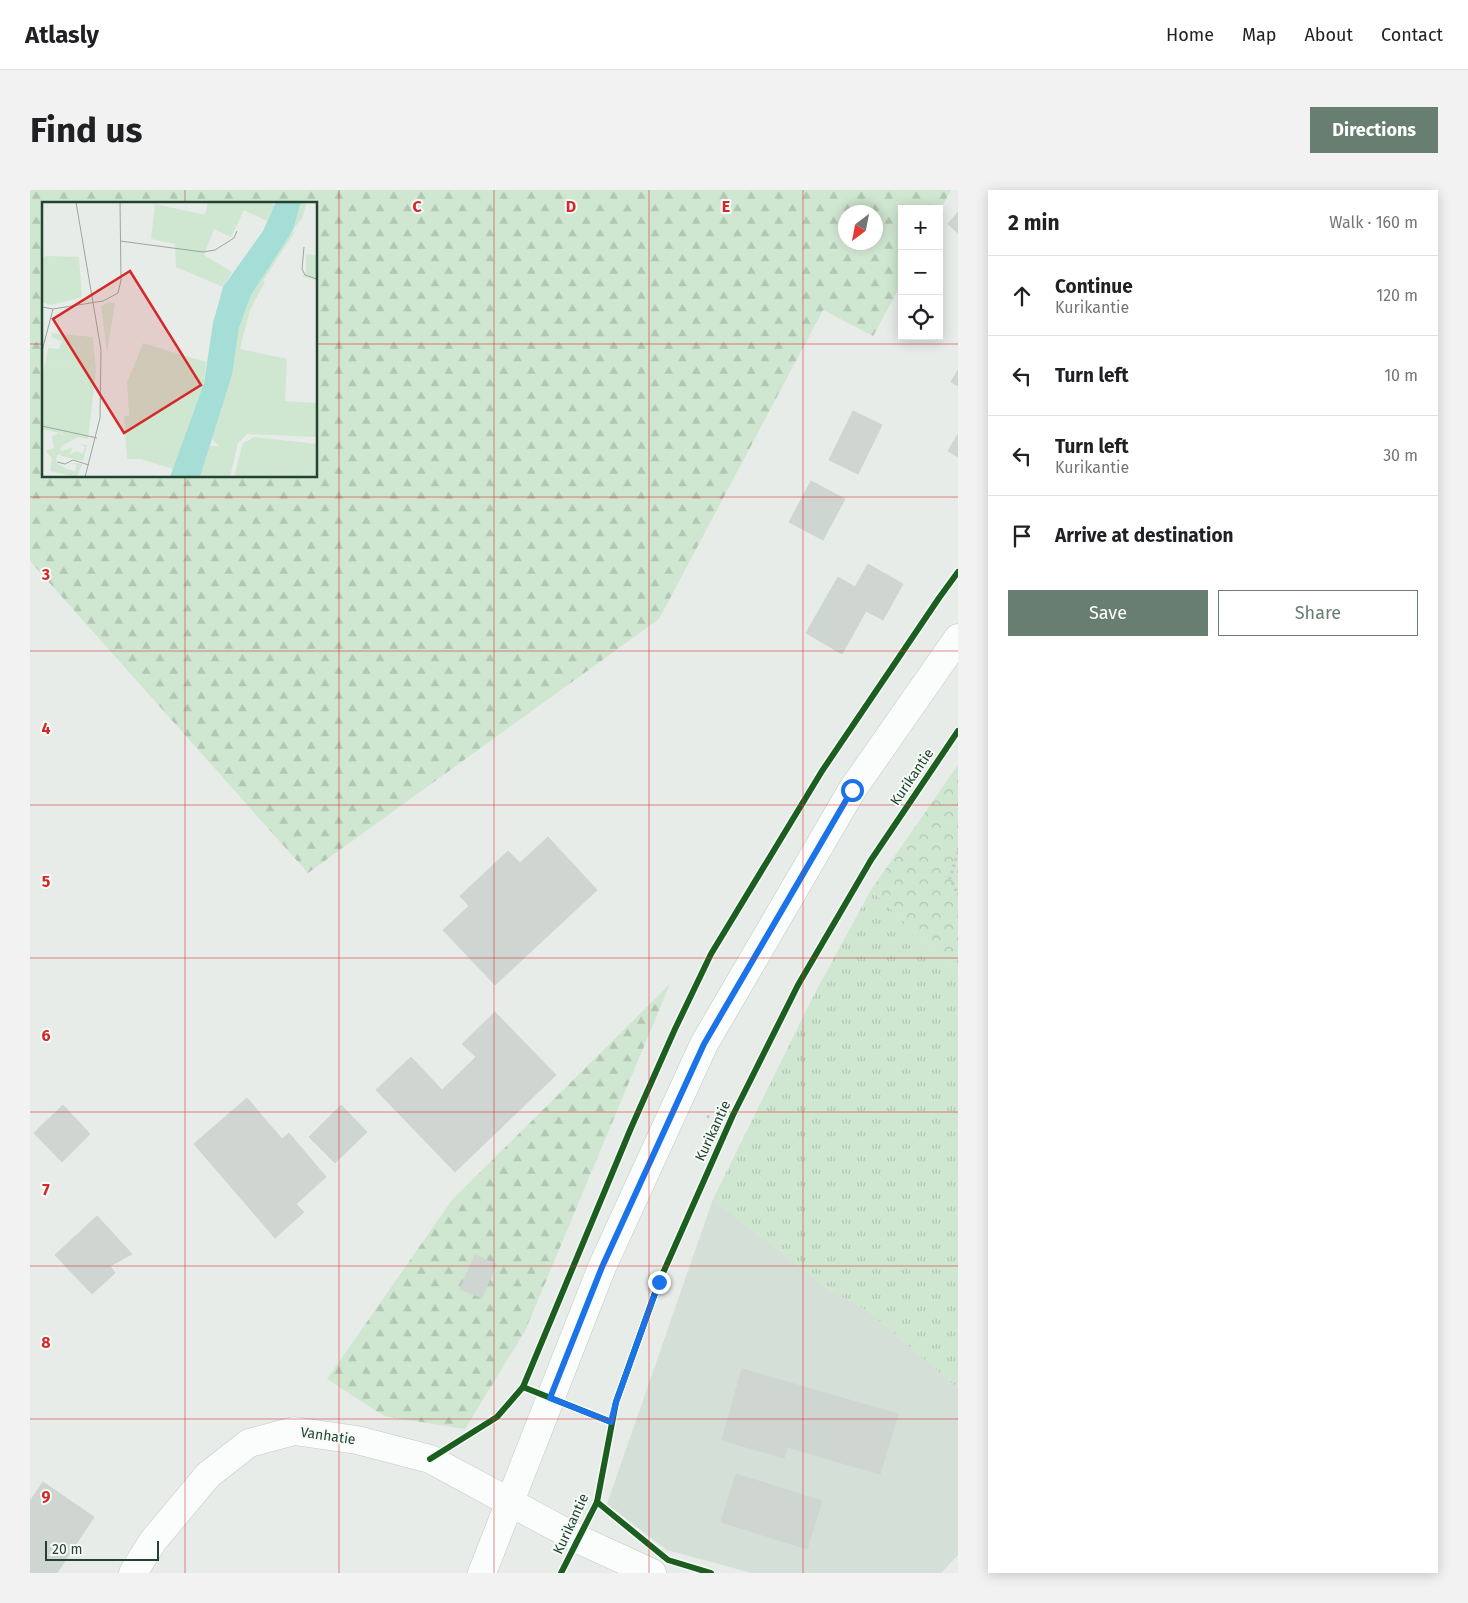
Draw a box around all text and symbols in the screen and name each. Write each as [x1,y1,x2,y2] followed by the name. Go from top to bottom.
[25,21,99,49] text: Atlasly
[1166,24,1214,46] text: Home
[1242,24,1276,46] text: Map
[1304,24,1353,46] text: About
[1381,24,1443,46] text: Contact
[1310,107,1438,153] button: Directions
[30,109,142,151] text: Find us
[412,197,422,216] text: C
[566,197,576,216] text: D
[722,197,730,216] text: E
[42,202,318,478] inset map
[838,205,883,250] north arrow
[898,205,943,340] map controls
[898,205,943,250] button: +
[1008,210,1060,236] text: 2 min
[1329,213,1418,232] text: Walk · 160 m
[898,250,943,295] button: −
[1055,275,1133,298] text: Continue
[1008,282,1036,310] icon: ahead
[1376,286,1418,305] text: 120 m
[898,295,943,340] button: locate
[1055,298,1129,317] text: Kurikantie
[1008,362,1036,390] icon: left
[1055,364,1129,387] text: Turn left
[1384,366,1418,385] text: 10 m
[1055,435,1129,458] text: Turn left
[1008,442,1036,470] icon: left
[1383,446,1418,465] text: 30 m
[1055,458,1129,477] text: Kurikantie
[1008,522,1036,550] icon: arrive
[1055,524,1234,547] text: Arrive at destination
[41,565,50,584] text: 3
[1008,590,1208,636] button: Save
[1218,590,1418,636] button: Share
[41,719,51,738] text: 4
[887,745,937,809] street label: Kurikantie
[841,779,864,802] route start
[42,872,51,891] text: 5
[41,1026,51,1045] text: 6
[692,1098,734,1164] street label: Kurikantie
[42,1180,50,1199] text: 7
[648,1271,671,1294] route end
[41,1333,51,1352] text: 8
[299,1424,357,1448] street label: Vanhatie
[42,1487,51,1506] text: 9
[550,1491,592,1557] street label: Kurikantie
[45,1538,159,1561] scale bar
[52,1541,82,1558] text: 20 m

